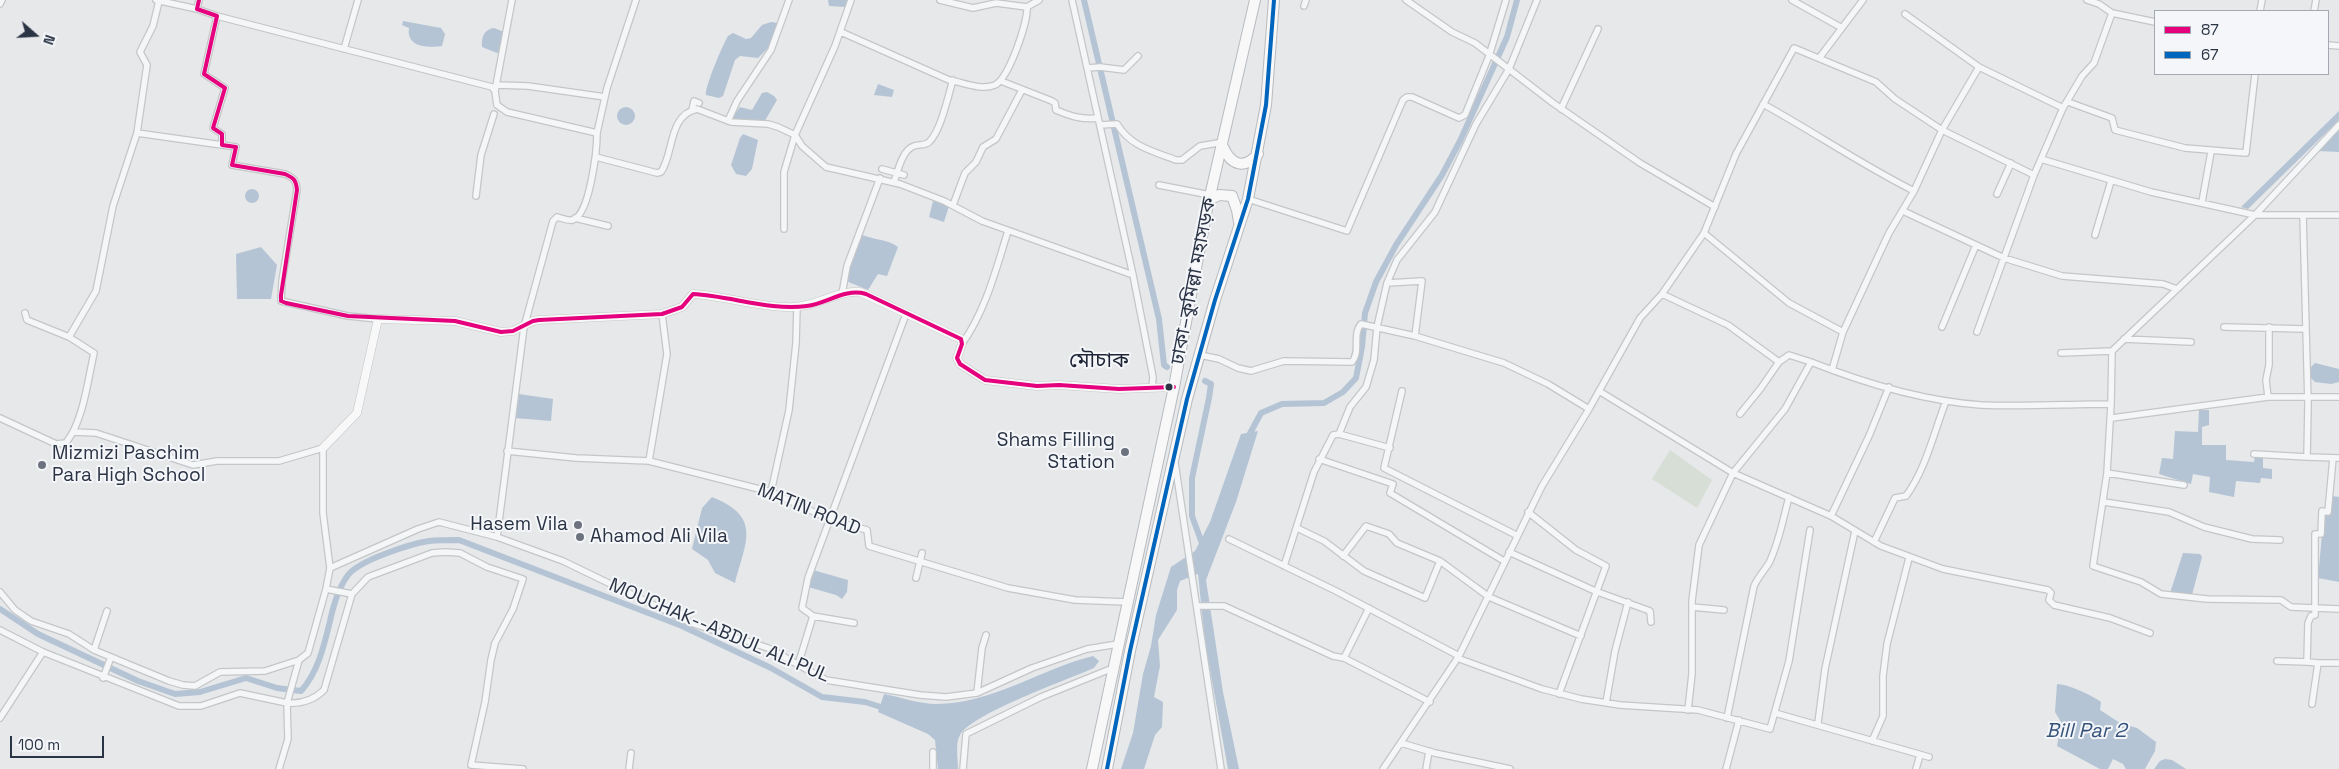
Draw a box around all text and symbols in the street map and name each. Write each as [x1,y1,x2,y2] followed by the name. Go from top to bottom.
[10,10,60,60] north arrow
[2154,10,2329,75] legend
[2201,20,2219,39] text: 87
[39,33,59,47] text: N
[2201,45,2218,64] text: 67
[1167,196,1221,366] street label: ঢাকা–কুমিল্লা মহাসড়ক
[1069,348,1129,374] district label: মৌচাক
[1164,382,1174,392] unlabelled marker
[997,430,1115,474] place label: Shams Filling Station
[52,443,205,487] place label: Mizmizi Paschim Para High School
[1119,446,1131,458] marker: Shams Filling Station
[36,459,48,471] marker: Mizmizi Paschim Para High School
[754,479,864,541] street label: MATIN ROAD
[470,514,568,536] place label: Hasem Vila
[572,519,584,531] marker: Hasem Vila
[590,526,728,548] place label: Ahamod Ali Vila
[574,531,586,543] marker: Ahamod Ali Vila
[605,574,833,688] street label: MOUCHAK--ABDUL ALI PUL
[2045,720,2127,744] water label: Bill Par 2
[12,726,106,758] scale bar
[18,735,60,754] text: 100 m

